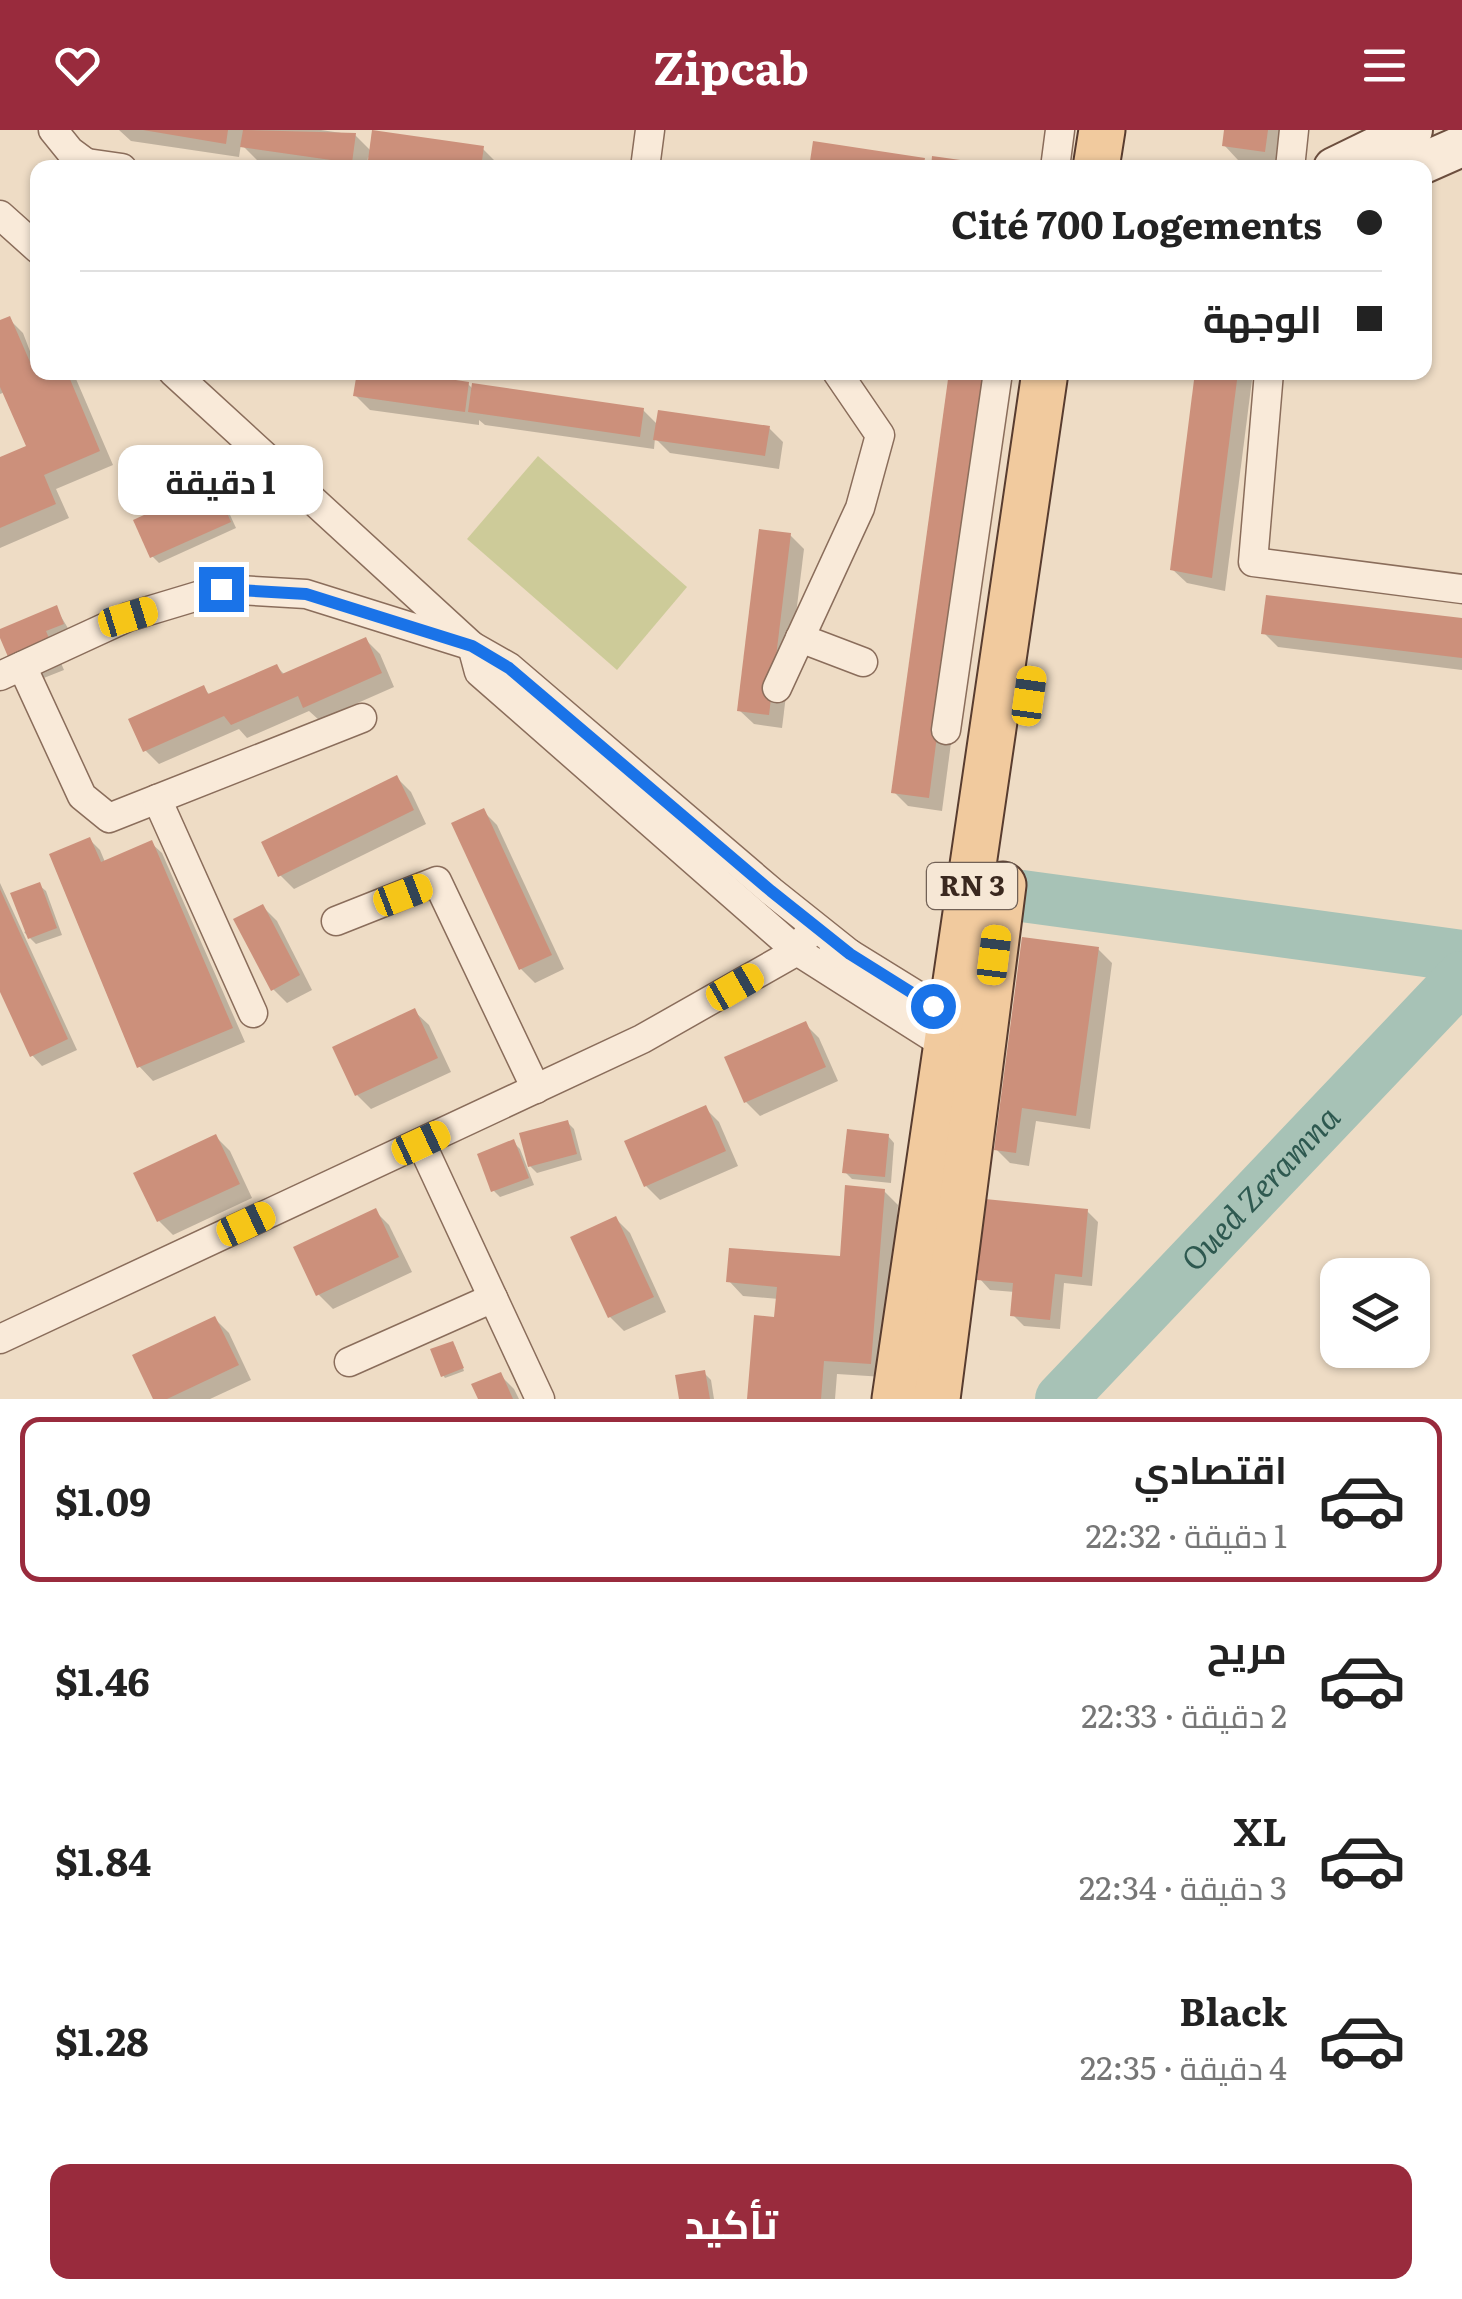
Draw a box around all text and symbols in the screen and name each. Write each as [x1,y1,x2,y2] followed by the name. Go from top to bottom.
[653,32,809,99] text: Zipcab
[50,38,105,93] icon: heart
[1357,38,1412,93] icon: menu
[951,194,1322,251] text: Cité 700 Logements
[1203,288,1322,345] text: الوجهة
[119,444,324,514] callout: 1 دقيقة
[165,456,276,504] text: 1 دقيقة
[199,567,244,612] route end
[95,594,161,640] car
[1010,664,1048,728] car
[927,863,1017,909] road number: RN 3
[370,870,436,920] car
[975,923,1013,987] car
[702,959,768,1015] car
[911,984,956,1029] route start
[1168,1092,1350,1280] water label: Oued Zeramna
[387,1117,455,1169] car
[212,1198,280,1250] car
[1320,1258,1430,1368] map controls
[1320,1258,1430,1368] button: layers
[1134,1439,1287,1496] text: اقتصادي
[1317,1455,1407,1545] icon: car
[55,1471,151,1528] text: $1.09
[1085,1510,1287,1558] text: 1 دقيقة · 22:32
[1207,1619,1287,1676] text: مريح
[1317,1635,1407,1725] icon: car
[55,1651,150,1708] text: $1.46
[1081,1690,1287,1738] text: 2 دقيقة · 22:33
[1234,1801,1287,1858] text: XL
[1317,1815,1407,1905] icon: car
[55,1831,151,1888] text: $1.84
[1079,1862,1287,1910] text: 3 دقيقة · 22:34
[1179,1981,1287,2038] text: Black
[1317,1995,1407,2085] icon: car
[55,2011,149,2068] text: $1.28
[1080,2042,1287,2090] text: 4 دقيقة · 22:35
[50,2164,1412,2279] button: تأكيد

